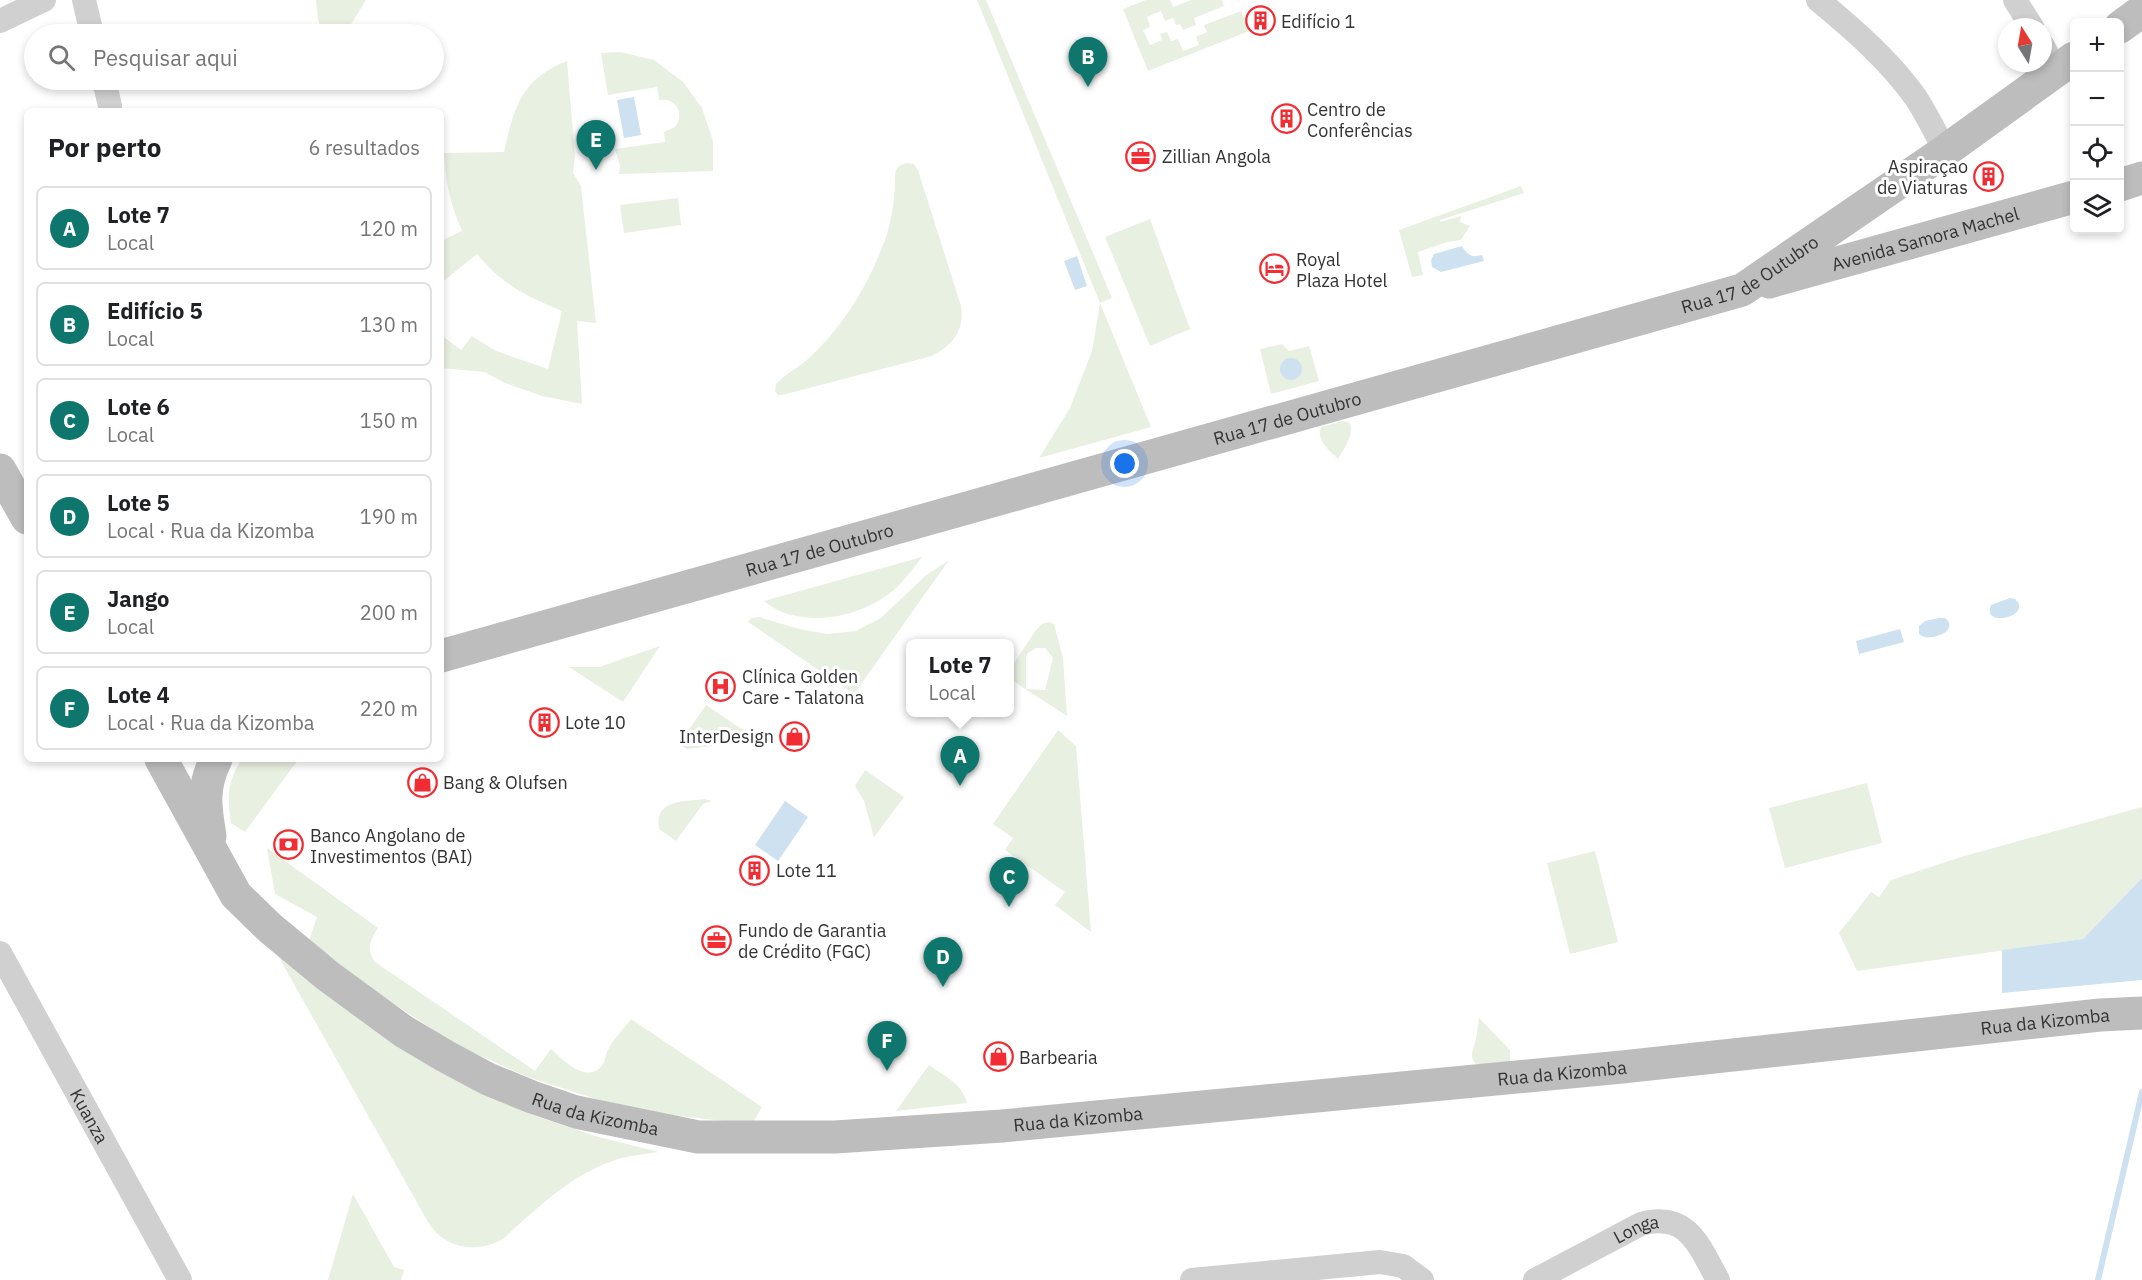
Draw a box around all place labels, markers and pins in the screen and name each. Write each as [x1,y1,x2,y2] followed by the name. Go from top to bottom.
[1244,5,1276,37] building icon: Edifício 1
[1281,10,1355,33] place label: Edifício 1
[1068,38,1108,87] pin: B
[1307,98,1413,142] place label: Centro de Conferências
[1270,103,1302,135] building icon: Centro de Conferências
[576,120,616,170] pin: E
[1125,140,1157,172] office icon: Zillian Angola
[1162,145,1271,168] place label: Zillian Angola
[1877,155,1968,199] place label: Aspiraçao de Viaturas
[1973,160,2005,192] building icon: Aspiraçao de Viaturas
[1296,248,1388,292] place label: Royal Plaza Hotel
[1259,253,1291,285] hotel icon: Royal Plaza Hotel
[742,665,865,709] place label: Clínica Golden Care - Talatona
[705,670,737,702] hospital icon: Clínica Golden Care - Talatona
[528,706,560,738] building icon: Lote 10
[565,711,626,734] place label: Lote 10
[779,720,811,752] shop icon: InterDesign
[679,725,774,748] place label: InterDesign
[940,736,980,786] pin: A
[406,766,438,798] shop icon: Bang & Olufsen
[443,771,568,794] place label: Bang & Olufsen
[310,824,473,868] place label: Banco Angolano de Investimentos (BAI)
[273,829,305,861] bank icon: Banco Angolano de Investimentos (BAI)
[739,854,771,886] building icon: Lote 11
[990,858,1028,907] pin: C
[776,859,837,882] place label: Lote 11
[738,919,887,963] place label: Fundo de Garantia de Crédito (FGC)
[701,924,733,956] office icon: Fundo de Garantia de Crédito (FGC)
[924,938,962,987] pin: D
[868,1022,906,1071] pin: F
[982,1041,1014,1073] shop icon: Barbearia
[1019,1046,1098,1069] place label: Barbearia

